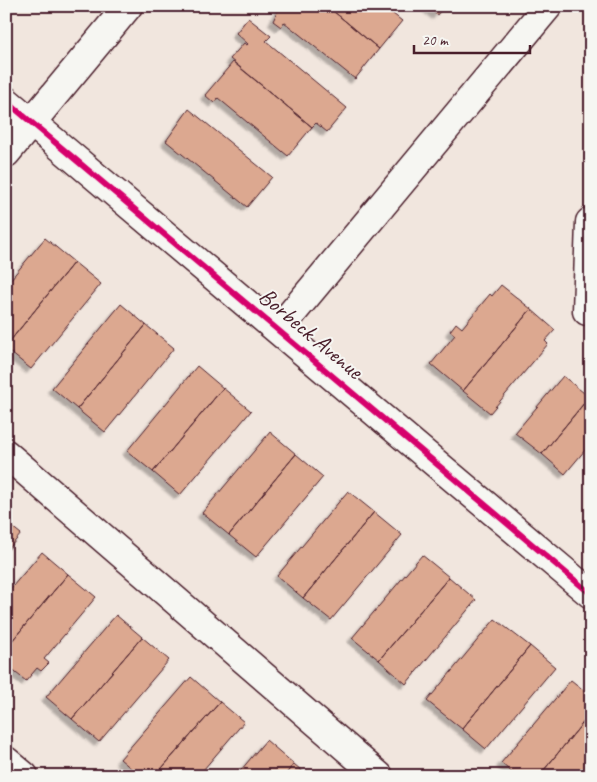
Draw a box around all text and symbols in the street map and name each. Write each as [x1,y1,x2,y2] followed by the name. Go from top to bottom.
[414,22,531,54] scale bar
[422,31,449,50] text: 20 m
[253,281,371,387] street label: Borbeck Avenue

